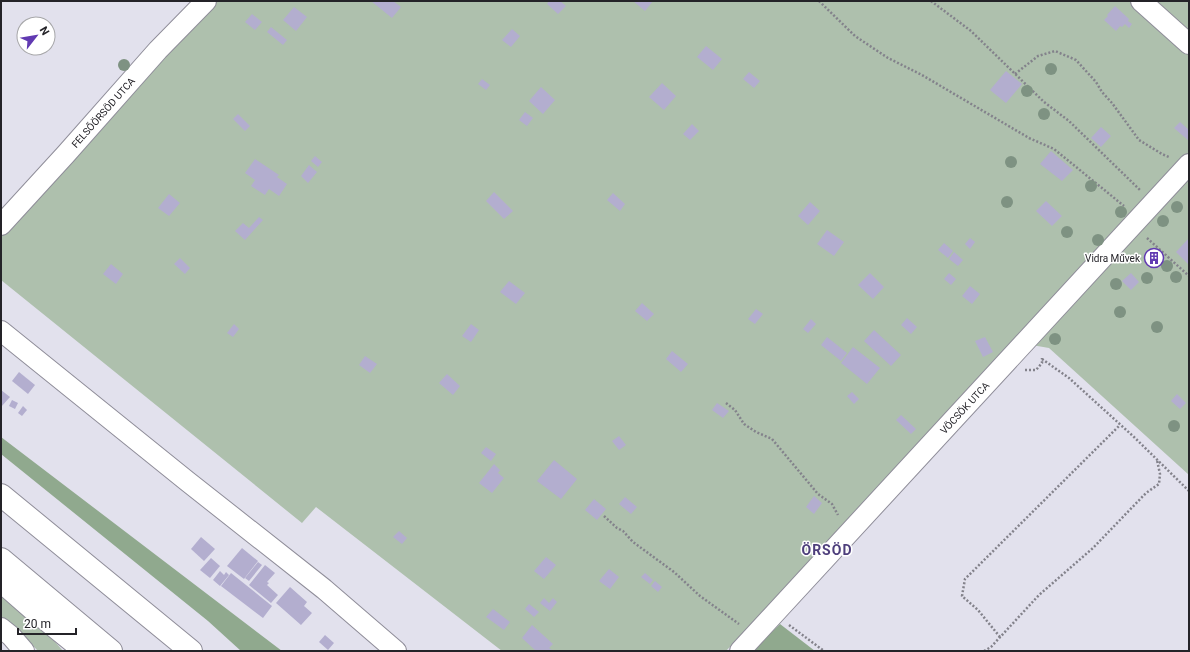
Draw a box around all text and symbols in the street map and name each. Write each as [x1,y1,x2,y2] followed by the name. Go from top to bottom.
[16,16,56,56] north arrow
[37,24,52,38] text: N
[69,75,137,150] street label: FELSŐÖRSÖD UTCA
[1143,247,1165,269] building icon: Vidra Művek
[1085,253,1141,264] place label: Vidra Művek
[938,379,991,436] street label: VÖCSÖK UTCA
[802,542,853,558] district label: ÖRSÖD
[18,610,76,636] scale bar
[24,617,51,631] text: 20 m

